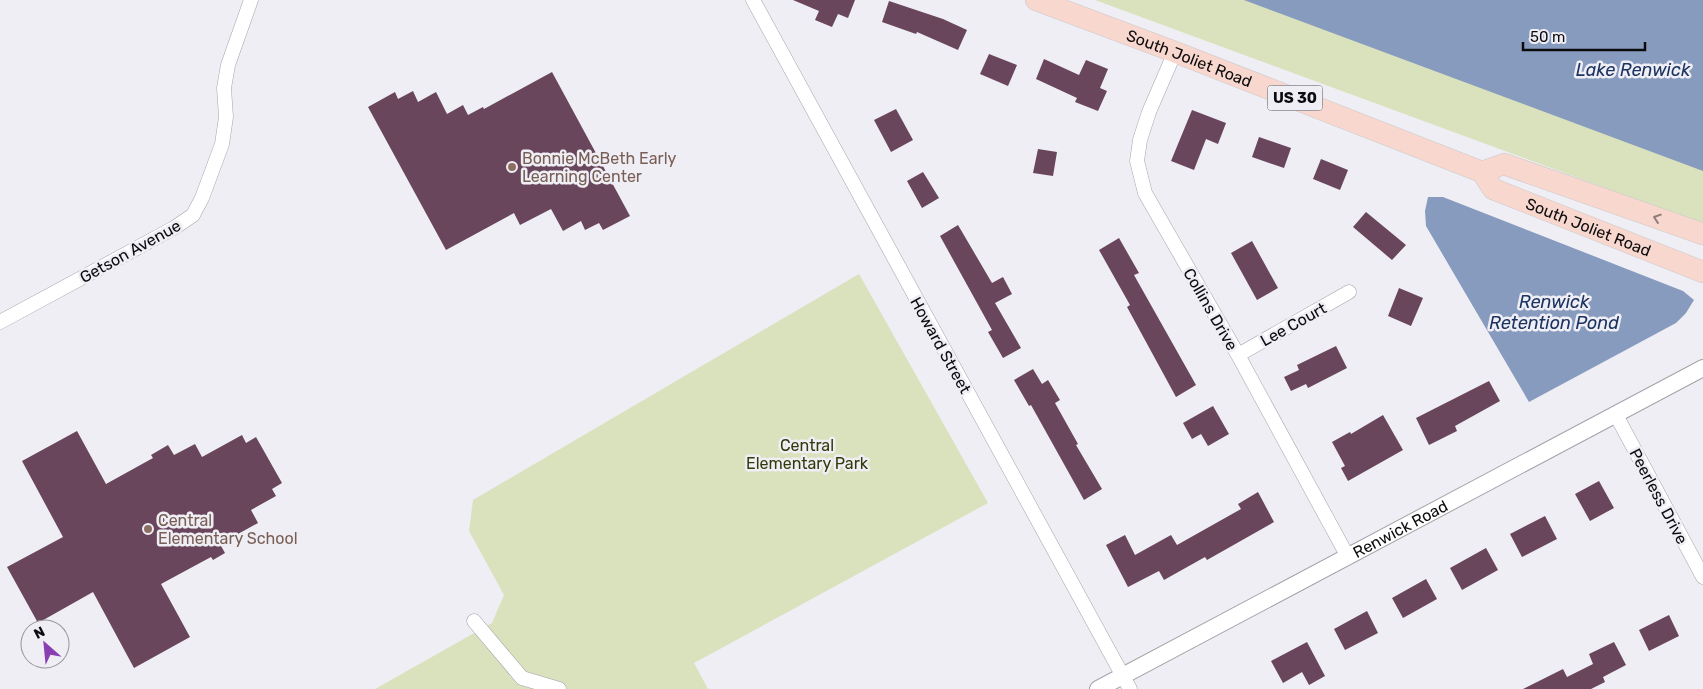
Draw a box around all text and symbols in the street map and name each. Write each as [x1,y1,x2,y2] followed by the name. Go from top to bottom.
[1523,20,1646,52] scale bar
[1124,26,1255,91] street label: South Joliet Road
[1530,28,1565,46] text: 50 m
[1576,59,1691,81] water label: Lake Renwick
[1268,86,1322,110] road number: US 30
[522,149,677,186] place label: Bonnie McBeth Early Learning Center
[506,161,518,173] marker: Bonnie McBeth Early Learning Center
[1523,194,1654,260] street label: South Joliet Road
[1653,214,1662,224] one-way arrow
[76,216,184,287] street label: Getson Avenue
[1179,265,1242,354] street label: Collins Drive
[1489,291,1619,334] water label: Renwick Retention Pond
[906,294,975,397] street label: Howard Street
[1257,299,1330,350] street label: Lee Court
[746,436,869,473] park label: Central Elementary Park
[1625,445,1692,547] street label: Peerless Drive
[1350,496,1451,562] street label: Renwick Road
[158,511,298,548] place label: Central Elementary School
[142,523,154,535] marker: Central Elementary School
[20,619,70,669] north arrow
[31,623,48,643] text: N

